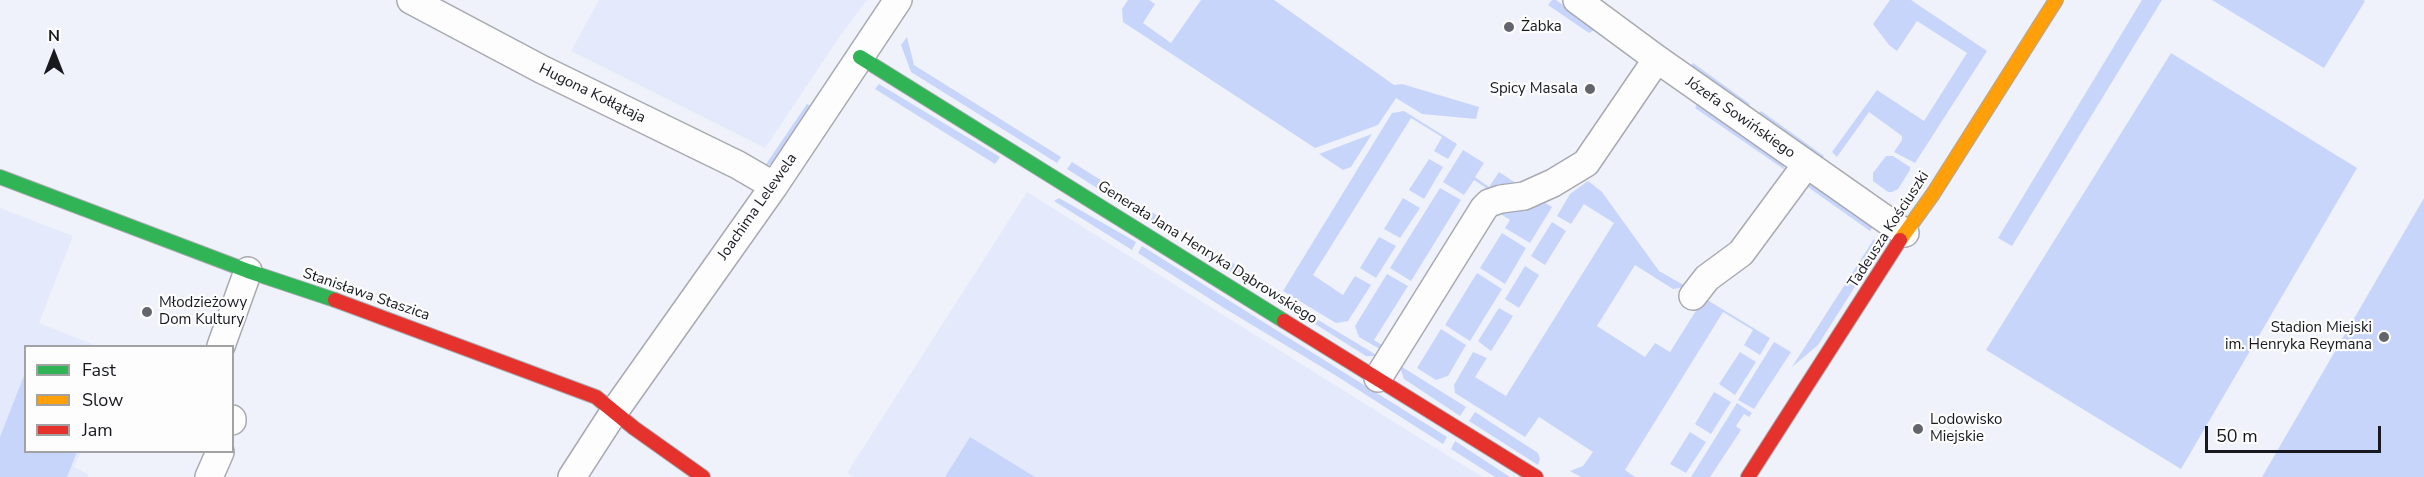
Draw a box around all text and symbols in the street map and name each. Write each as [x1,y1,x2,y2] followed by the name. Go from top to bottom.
[1521,18,1562,36] place label: Żabka
[1502,20,1516,34] marker: Żabka
[24,24,84,84] north arrow
[48,25,60,47] text: N
[536,60,648,128] street label: Hugona Kołłątaja
[1682,73,1798,163] street label: Józefa Sowińskiego
[1490,80,1578,98] place label: Spicy Masala
[1583,82,1597,96] marker: Spicy Masala
[715,150,801,264] street label: Joachima Lelewela
[1845,168,1933,292] street label: Tadeusza Kościuszki
[1094,178,1320,328] street label: Generała Jana Henryka Dąbrowskiego
[300,265,432,325] street label: Stanisława Staszica
[159,294,247,329] place label: Młodzieżowy Dom Kultury
[140,305,154,319] marker: Młodzieżowy Dom Kultury
[2225,319,2372,354] place label: Stadion Miejski im. Henryka Reymana
[2377,330,2391,344] marker: Stadion Miejski im. Henryka Reymana
[24,345,234,453] legend
[82,358,116,382] text: Fast
[82,388,123,412] text: Slow
[1930,411,2002,446] place label: Lodowisko Miejskie
[2208,414,2384,452] scale bar
[82,418,113,442] text: Jam
[1911,422,1925,436] marker: Lodowisko Miejskie
[2216,424,2258,448] text: 50 m

